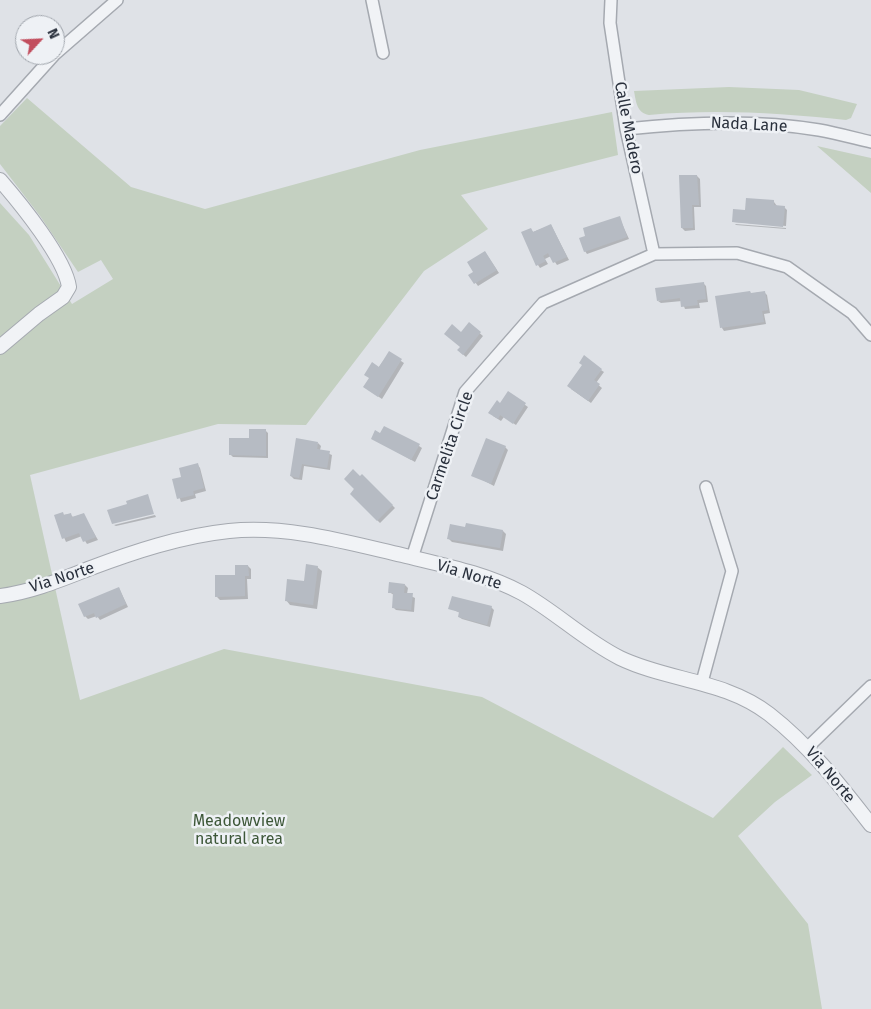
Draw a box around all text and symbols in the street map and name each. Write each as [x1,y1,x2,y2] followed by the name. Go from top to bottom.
[15,15,65,65] north arrow
[43,26,63,42] text: N
[610,80,646,176] street label: Calle Madero
[710,113,788,137] street label: Nada Lane
[422,389,478,503] street label: Carmelita Circle
[434,556,504,594] street label: Via Norte
[27,559,97,597] street label: Via Norte
[801,743,859,807] street label: Via Norte
[193,812,285,850] park label: Meadowview natural area

